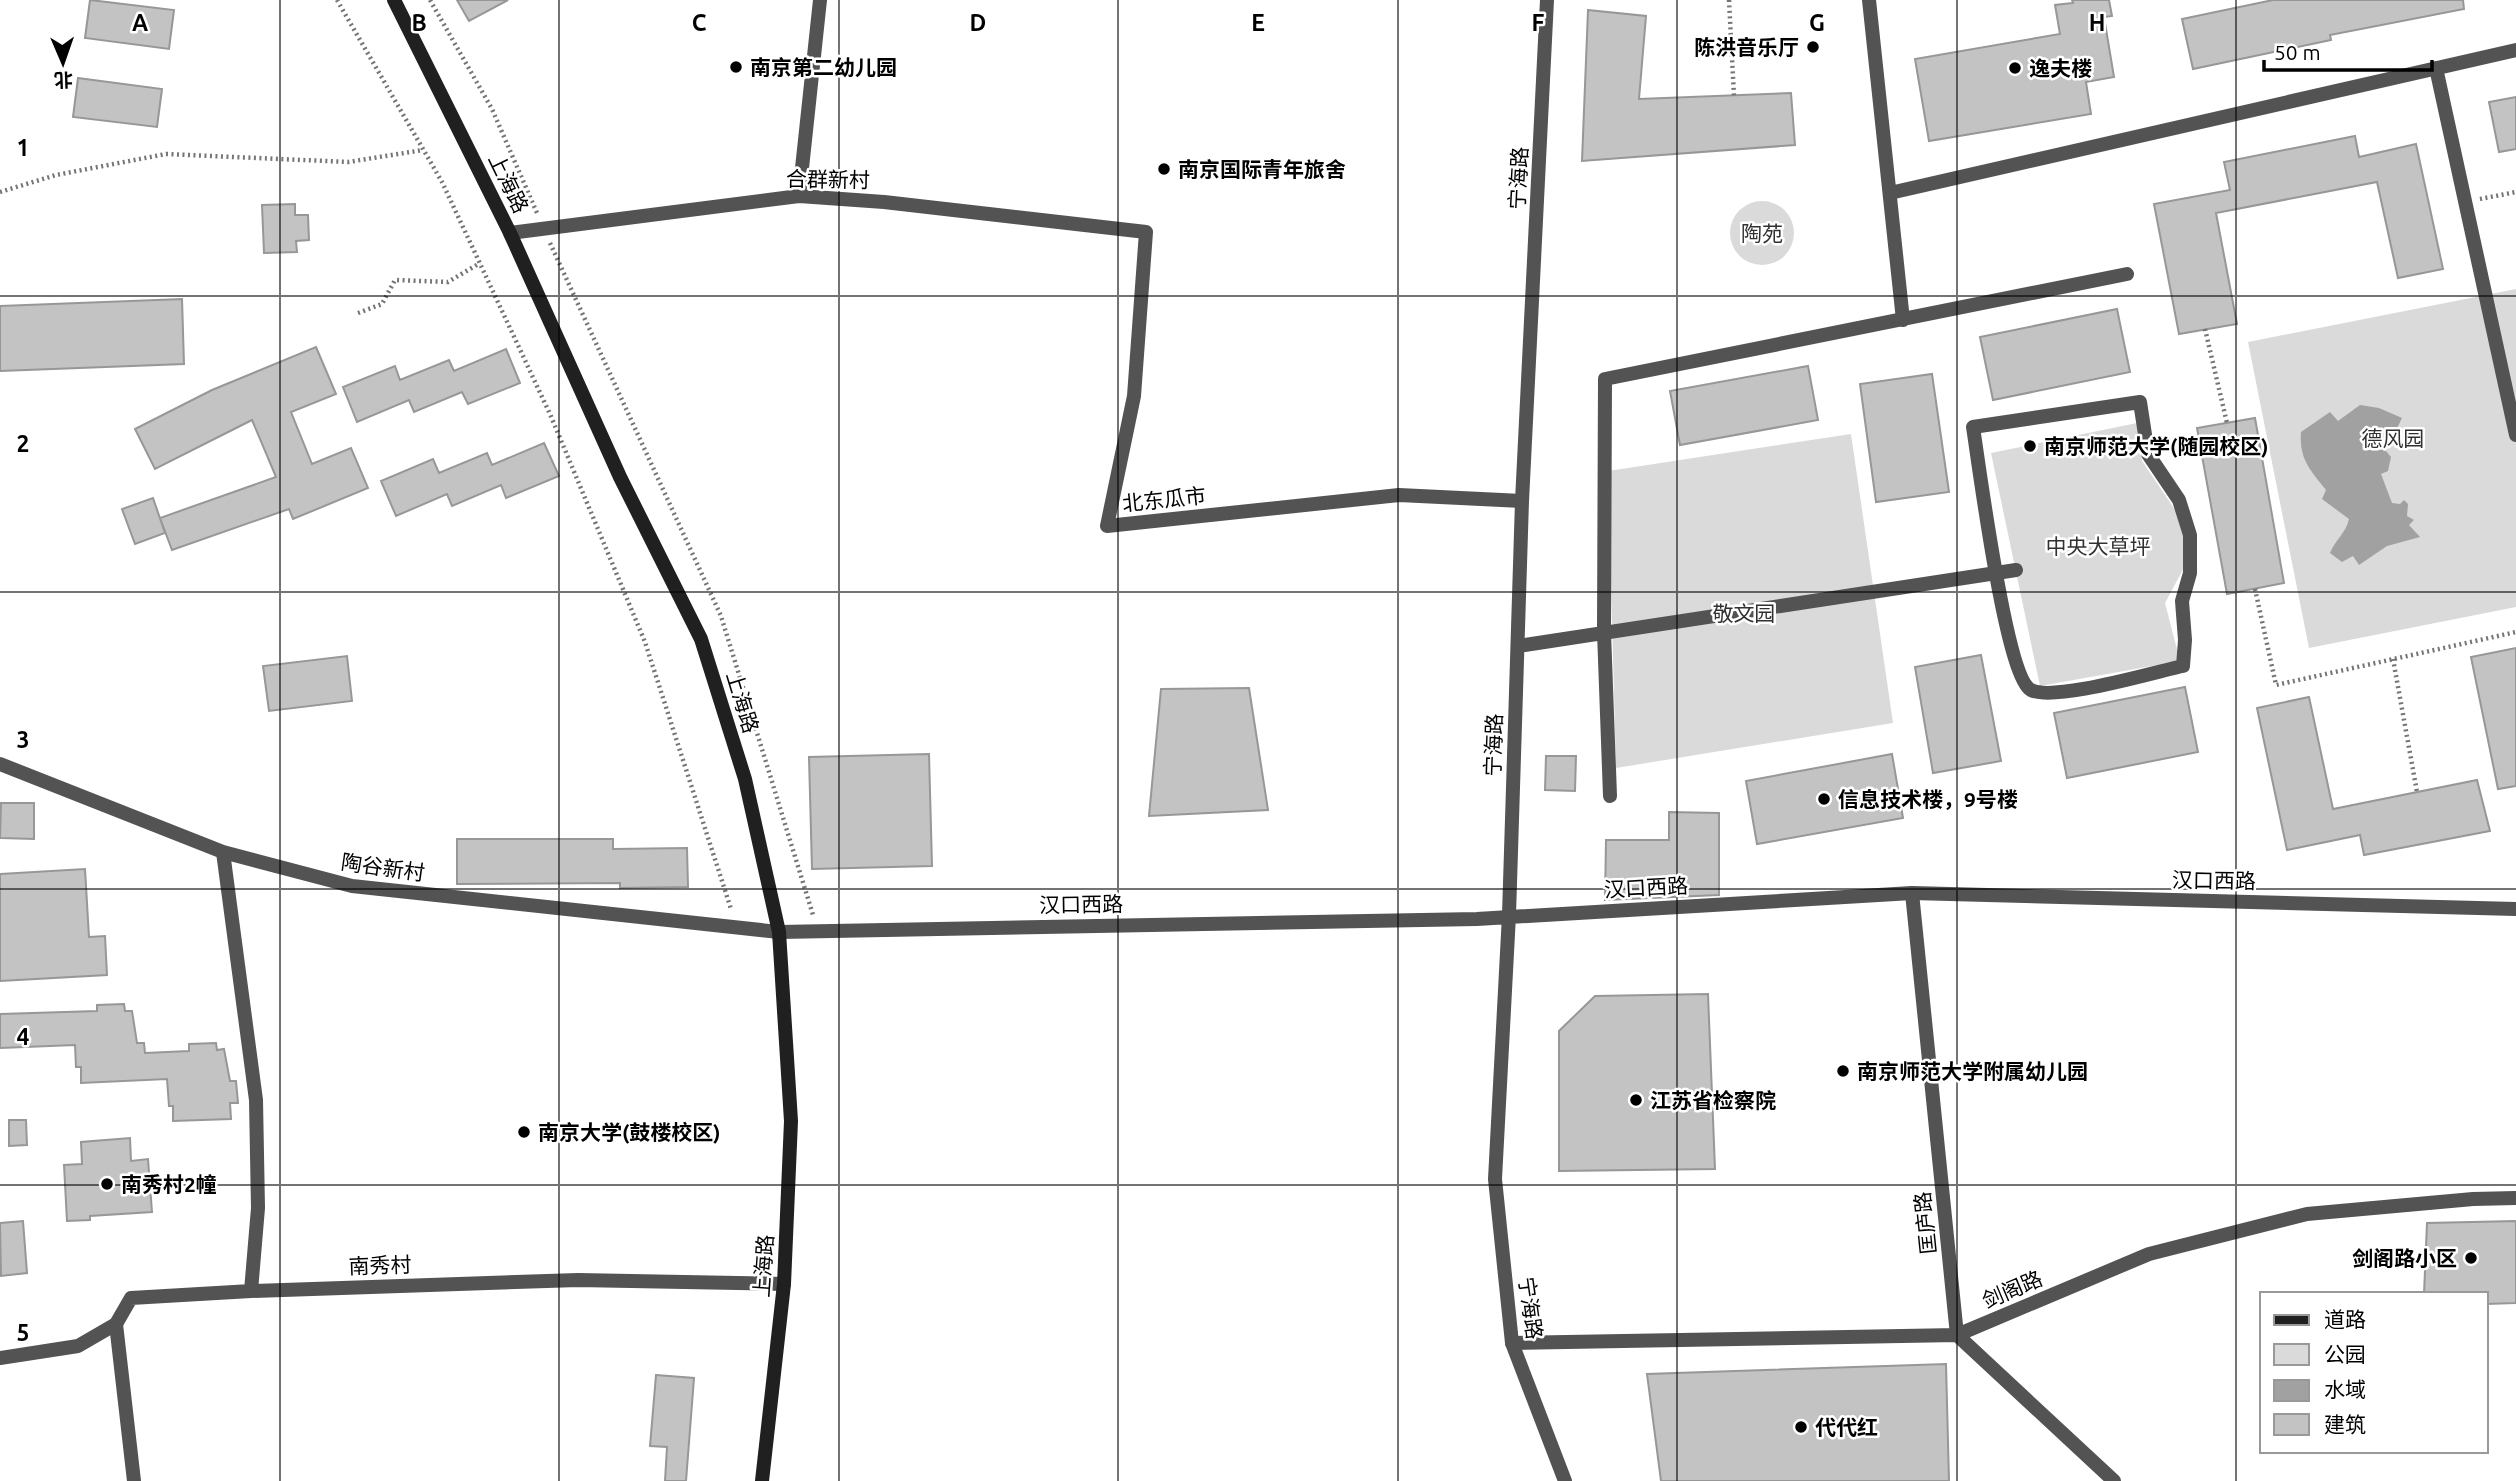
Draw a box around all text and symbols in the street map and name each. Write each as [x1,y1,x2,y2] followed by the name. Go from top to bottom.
[132,10,148,35] text: A
[411,10,427,35] text: B
[692,10,707,35] text: C
[970,10,986,35] text: D
[1251,10,1265,35] text: E
[1532,10,1545,35] text: F
[1809,10,1825,35] text: G
[2089,10,2105,35] text: H
[28,28,98,98] north arrow
[2264,28,2432,72] scale bar
[1694,35,1799,59] place label: 陈洪音乐厅
[1805,39,1821,55] marker: 陈洪音乐厅
[2274,40,2321,64] text: 50 m
[750,55,897,79] place label: 南京第二幼儿园
[2029,56,2092,80] place label: 逸夫楼
[728,59,744,75] marker: 南京第二幼儿园
[2007,60,2023,76] marker: 逸夫楼
[54,69,73,91] text: 北
[17,135,29,160] text: 1
[1504,146,1532,210] street label: 宁海路
[484,149,534,217] street label: 上海路
[1178,157,1346,181] place label: 南京国际青年旅舍
[1156,161,1172,177] marker: 南京国际青年旅舍
[786,166,870,192] street label: 合群新村
[1741,221,1783,245] park label: 陶苑
[2362,426,2425,450] park label: 德风园
[17,431,29,456] text: 2
[2044,434,2269,458] place label: 南京师范大学(随园校区)
[2022,438,2038,454] marker: 南京师范大学(随园校区)
[1121,483,1207,515] street label: 北东瓜市
[2046,534,2151,558] park label: 中央大草坪
[1713,601,1776,625] park label: 敬文园
[722,668,764,736] street label: 上海路
[1480,713,1506,777] street label: 宁海路
[17,727,29,752] text: 3
[1838,787,2018,811] place label: 信息技术楼，9号楼
[1816,791,1832,807] marker: 信息技术楼，9号楼
[340,849,426,885] street label: 陶谷新村
[2172,867,2256,893] street label: 汉口西路
[1603,873,1689,901] street label: 汉口西路
[1039,891,1123,917] street label: 汉口西路
[17,1024,30,1049] text: 4
[1857,1059,2088,1083] place label: 南京师范大学附属幼儿园
[1835,1063,1851,1079] marker: 南京师范大学附属幼儿园
[1650,1088,1776,1112] place label: 江苏省检察院
[1628,1092,1644,1108] marker: 江苏省检察院
[538,1120,721,1144] place label: 南京大学(鼓楼校区)
[516,1124,532,1140] marker: 南京大学(鼓楼校区)
[121,1172,217,1196] place label: 南秀村2幢
[99,1176,115,1192] marker: 南秀村2幢
[1910,1190,1940,1256] street label: 匡庐路
[749,1234,777,1298] street label: 上海路
[2352,1246,2457,1270] place label: 剑阁路小区
[2463,1250,2479,1266] marker: 剑阁路小区
[348,1252,412,1278] street label: 南秀村
[1978,1266,2046,1312] street label: 剑阁路
[1515,1275,1547,1341] street label: 宁海路
[2260,1292,2488,1453] legend
[2324,1307,2366,1331] text: 道路
[17,1320,29,1345] text: 5
[2324,1342,2366,1366] text: 公园
[2324,1377,2366,1401] text: 水域
[2324,1412,2366,1436] text: 建筑
[1815,1415,1878,1439] place label: 代代红
[1793,1419,1809,1435] marker: 代代红

